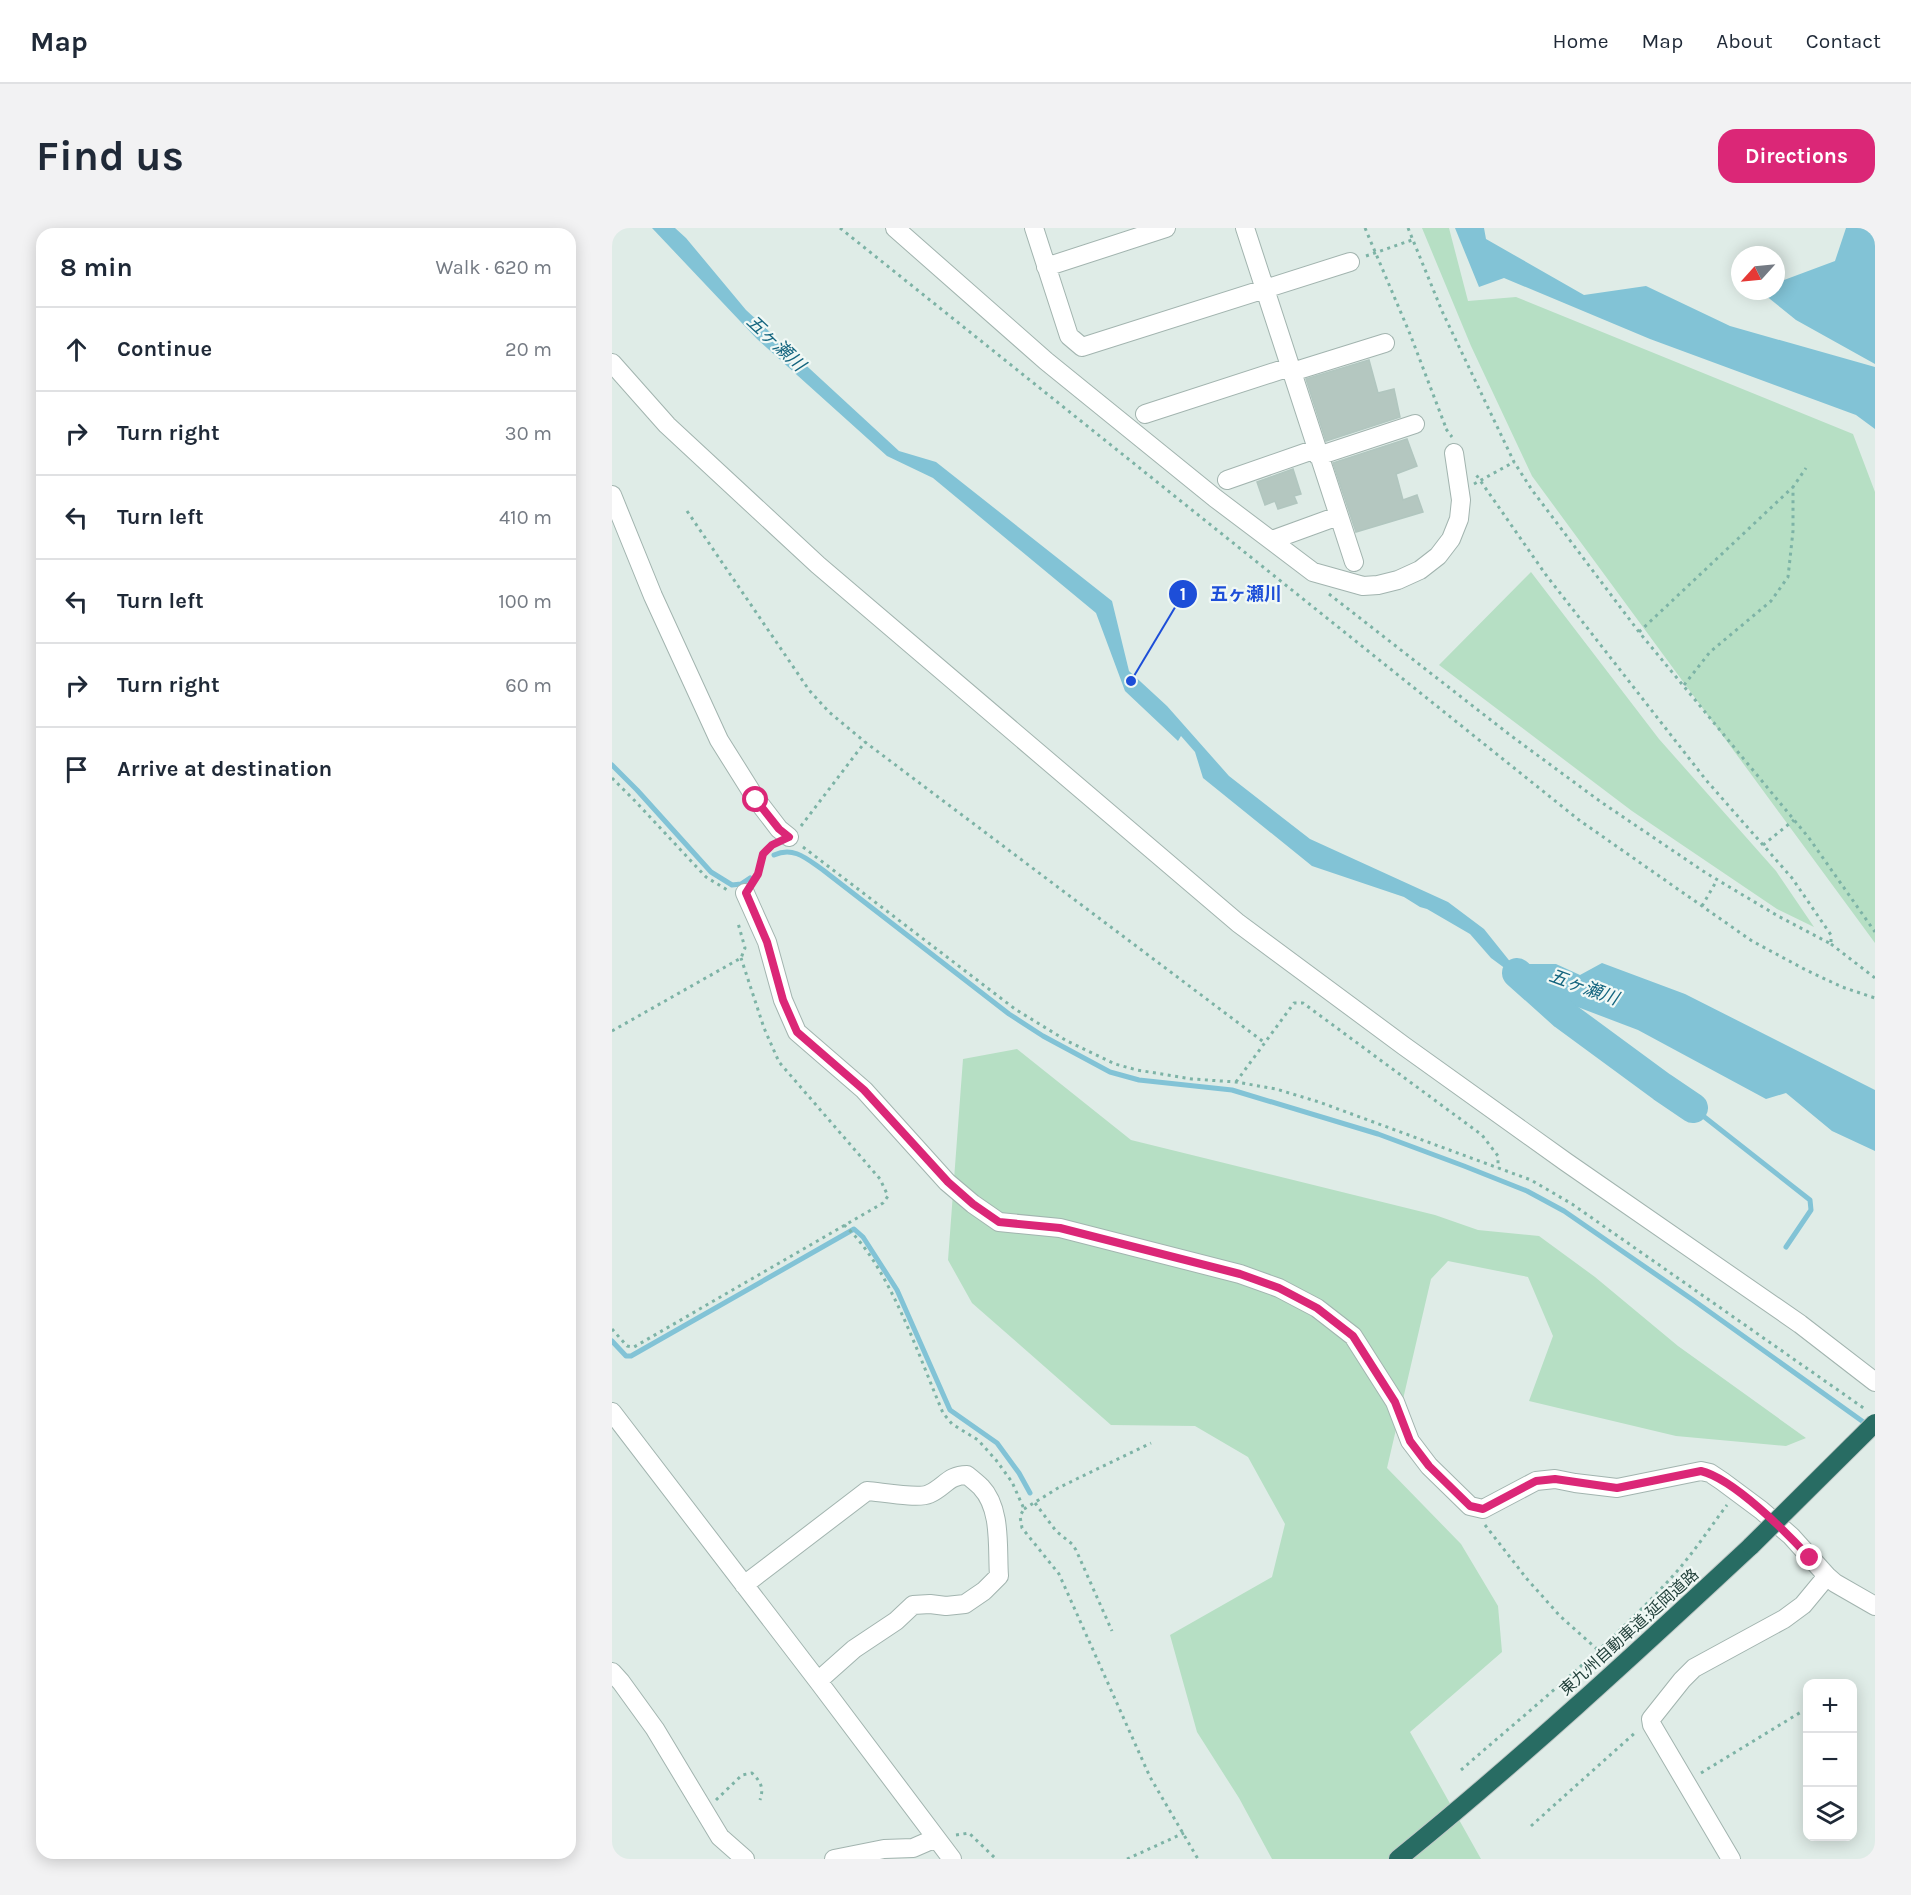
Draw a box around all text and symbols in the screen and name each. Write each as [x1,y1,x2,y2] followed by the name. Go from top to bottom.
[30,25,88,58] text: Map
[1553,29,1609,53] text: Home
[1642,29,1683,53] text: Map
[1716,29,1773,53] text: About
[1806,29,1881,53] text: Contact
[1718,129,1875,183] button: Directions
[36,131,184,181] text: Find us
[1731,246,1785,300] north arrow
[60,252,133,283] text: 8 min
[435,256,552,279] text: Walk · 620 m
[742,310,811,377] water label: 五ヶ瀬川
[60,333,93,366] icon: ahead
[117,336,212,362] text: Continue
[505,338,552,361] text: 20 m
[60,417,93,450] icon: right
[117,420,220,446] text: Turn right
[505,422,552,445] text: 30 m
[60,501,93,534] icon: left
[117,504,204,530] text: Turn left
[499,506,552,529] text: 410 m
[1168,576,1294,612] callout: 五ヶ瀬川
[1180,583,1186,605] text: 1
[1210,583,1282,605] text: 五ヶ瀬川
[60,585,93,618] icon: left
[117,588,204,614] text: Turn left
[498,590,552,613] text: 100 m
[60,669,93,702] icon: right
[117,672,220,698] text: Turn right
[505,674,552,697] text: 60 m
[60,753,93,786] icon: arrive
[117,756,332,782] text: Arrive at destination
[742,786,768,812] route start
[1546,964,1623,1010] water label: 五ヶ瀬川
[1796,1544,1822,1570] route end
[1556,1565,1702,1699] street label: 東九州自動車道;延岡道路
[1803,1679,1857,1841] map controls
[1803,1679,1857,1733] button: +
[1803,1733,1857,1787] button: −
[1803,1787,1857,1841] button: layers

